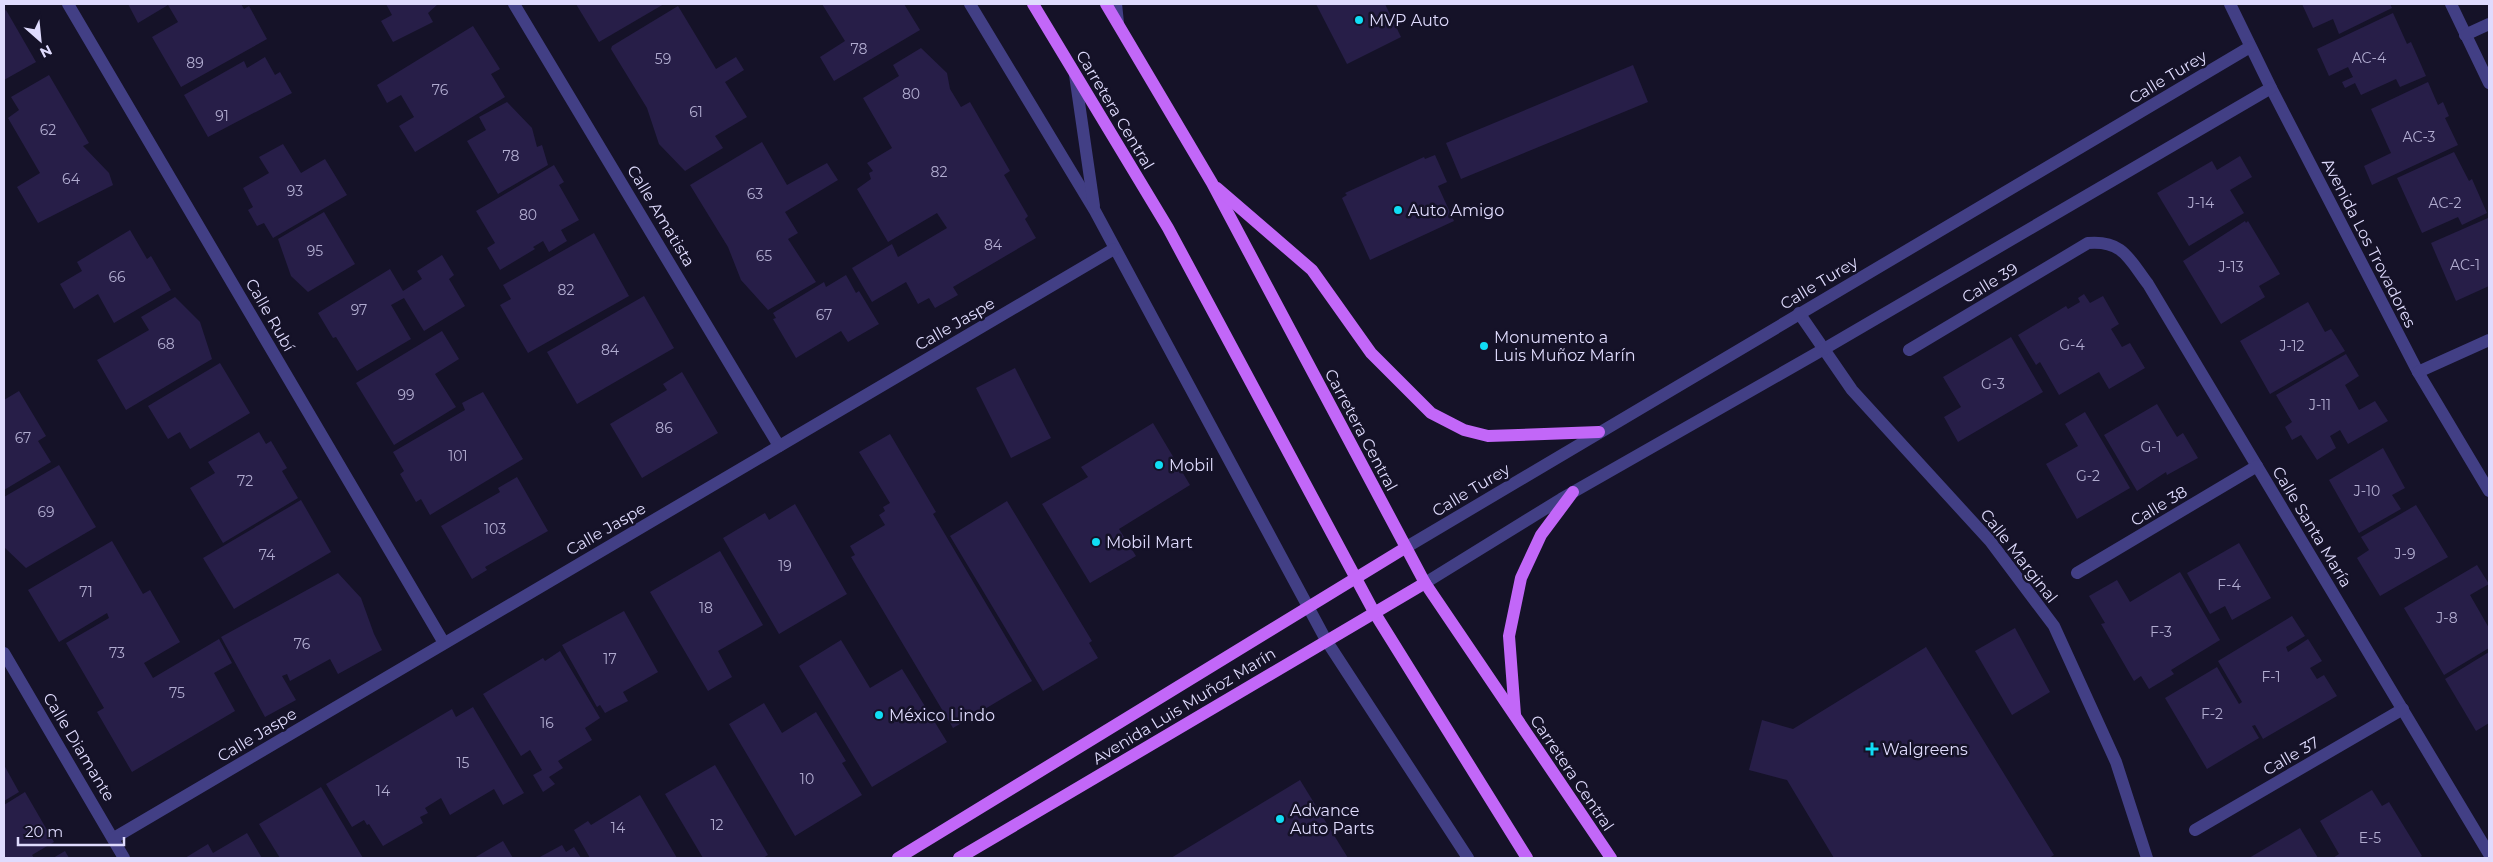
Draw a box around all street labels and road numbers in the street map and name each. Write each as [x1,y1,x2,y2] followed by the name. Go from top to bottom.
[2126,46,2211,108] street label: Calle Turey
[1072,47,1158,173] street label: Carretera Central
[2318,155,2420,331] street label: Avenida Los Trovadores
[623,162,699,270] street label: Calle Amatista
[1777,252,1862,314] street label: Calle Turey
[1959,259,2021,307] street label: Calle 39
[242,275,299,355] street label: Calle Rubí
[912,294,998,354] street label: Calle Jaspe
[1321,366,1401,494] street label: Carretera Central
[1429,459,1514,521] street label: Calle Turey
[2268,463,2356,591] street label: Calle Santa María
[2127,482,2191,530] street label: Calle 38
[563,499,649,559] street label: Calle Jaspe
[1976,505,2062,607] street label: Calle Marginal
[1089,644,1279,768] street label: Avenida Luis Muñoz Marín
[39,689,119,805] street label: Calle Diamante
[214,704,300,766] street label: Calle Jaspe
[1526,711,1618,835] street label: Carretera Central
[2260,732,2322,780] street label: Calle 37

